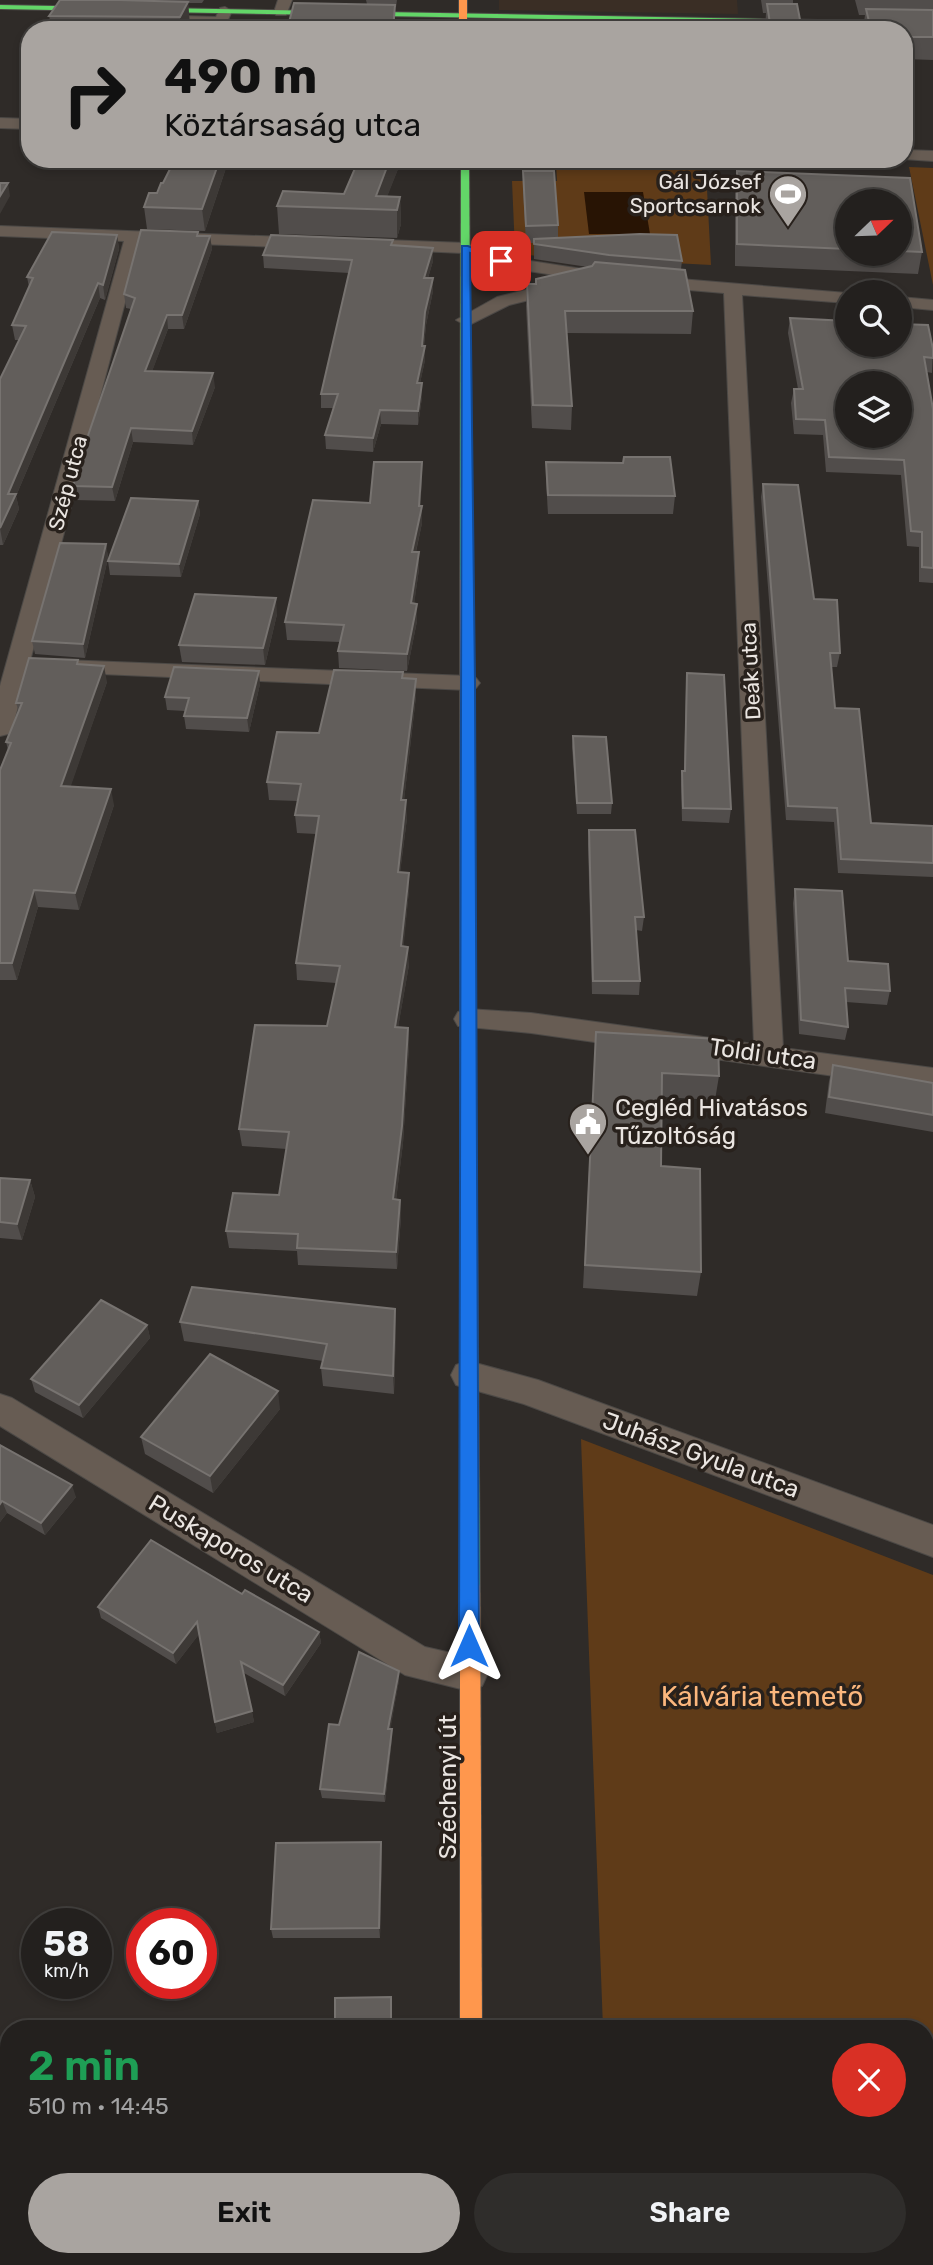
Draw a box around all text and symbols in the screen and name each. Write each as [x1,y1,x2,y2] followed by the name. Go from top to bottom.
[164,47,317,105] text: 490 m
[49,49,140,140] icon: right
[164,106,421,144] text: Köztársaság utca
[630,169,761,218] place label: Gál József Sportcsarnok
[767,173,809,228] sports icon: Gál József Sportcsarnok
[835,189,912,266] north arrow
[835,189,912,448] map controls
[471,231,531,291] pin
[482,242,520,280] icon: arrive
[835,280,912,357] button: search
[835,371,912,448] button: layers
[43,433,92,533] street label: Szép utca
[735,622,766,720] street label: Deák utca
[708,1033,818,1075] street label: Toldi utca
[615,1094,808,1150] place label: Cegléd Hivatásos Tűzoltóság
[567,1101,609,1156] public building icon: Cegléd Hivatásos Tűzoltóság
[599,1406,803,1504] street label: Juhász Gyula utca
[144,1489,318,1609] street label: Puskaporos utca
[432,1609,506,1683] position arrow
[661,1680,863,1713] park label: Kálvária temető
[434,1715,462,1859] street label: Széchenyi út
[126,1908,217,1999] speed limit sign: 60
[43,1923,90,1965] text: 58
[44,1960,89,1982] text: km/h
[28,2041,140,2091] text: 2 min
[832,2043,906,2117] button: close
[28,2092,169,2120] text: 510 m · 14:45
[28,2173,460,2253] button: Exit
[474,2173,906,2253] button: Share

